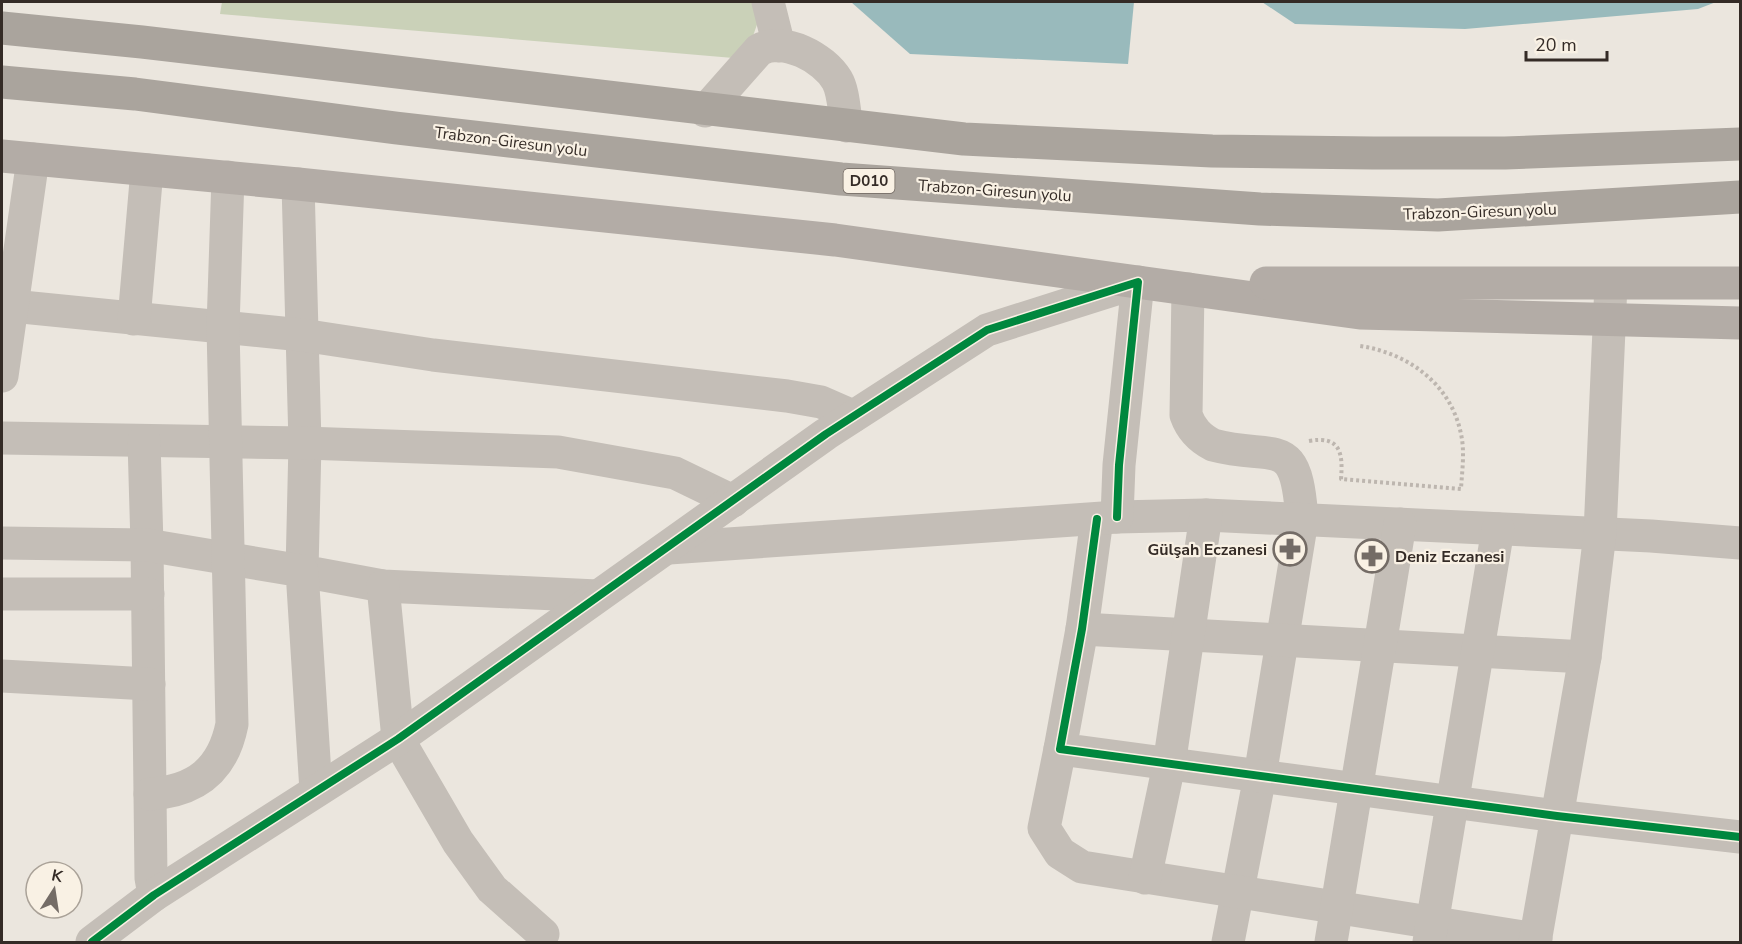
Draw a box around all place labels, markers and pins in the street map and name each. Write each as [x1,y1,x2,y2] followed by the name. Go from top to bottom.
[1272,531,1308,567] pharmacy icon: Gülşah Eczanesi
[1354,538,1390,574] pharmacy icon: Deniz Eczanesi
[1147,539,1267,561] place label: Gülşah Eczanesi
[1395,546,1504,568] place label: Deniz Eczanesi

